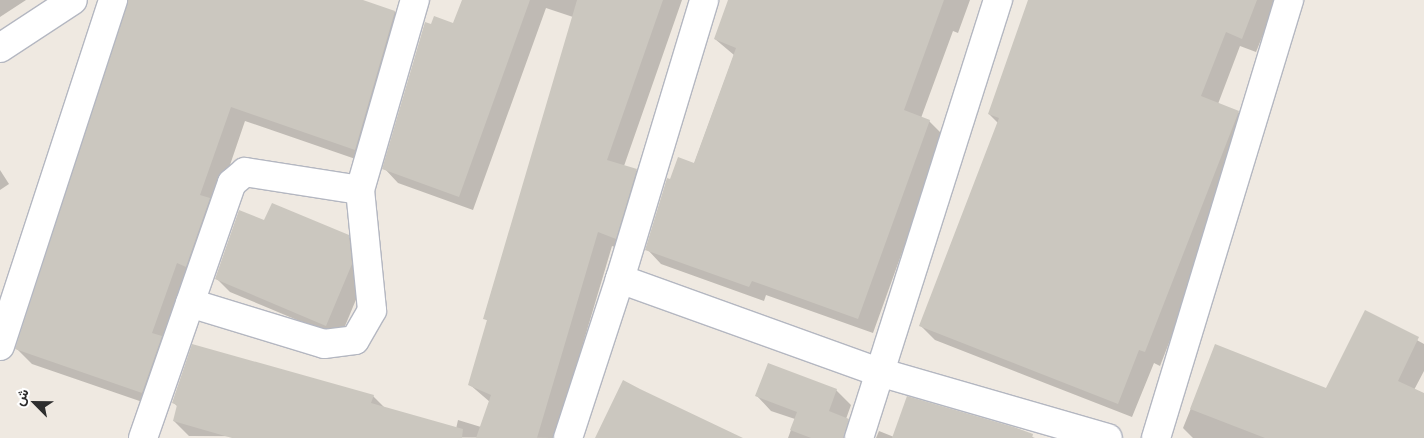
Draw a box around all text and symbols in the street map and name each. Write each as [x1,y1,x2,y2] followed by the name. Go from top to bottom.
[10,378,60,428] north arrow
[10,386,32,408] text: ش

